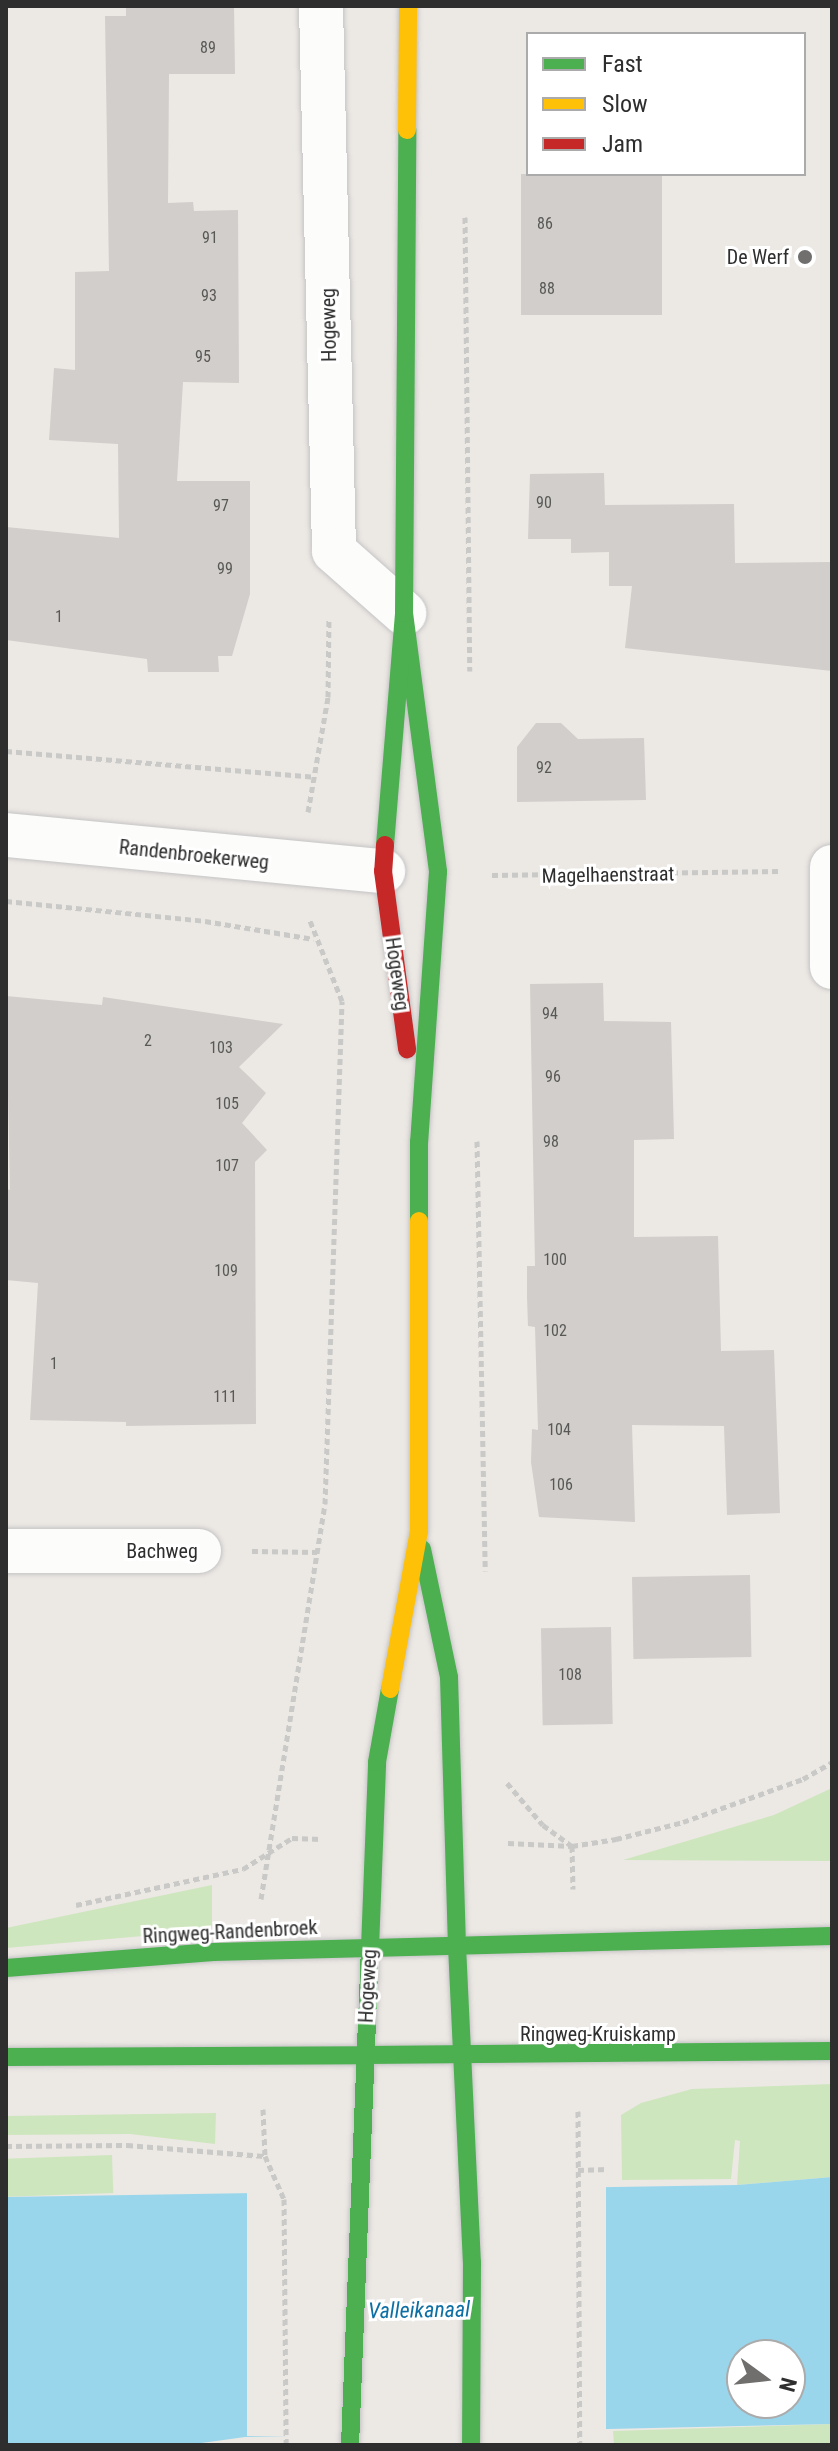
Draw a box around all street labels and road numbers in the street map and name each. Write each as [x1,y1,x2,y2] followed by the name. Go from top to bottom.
[316,288,342,362] street label: Hogeweg
[118,835,270,875] street label: Randenbroekerweg
[541,862,675,888] street label: Magelhaenstraat
[380,936,414,1012] street label: Hogeweg
[126,1539,198,1563] street label: Bachweg
[142,1915,318,1949] street label: Ringweg-Randenbroek
[354,1948,382,2024] street label: Hogeweg
[520,2022,676,2046] street label: Ringweg-Kruiskamp

